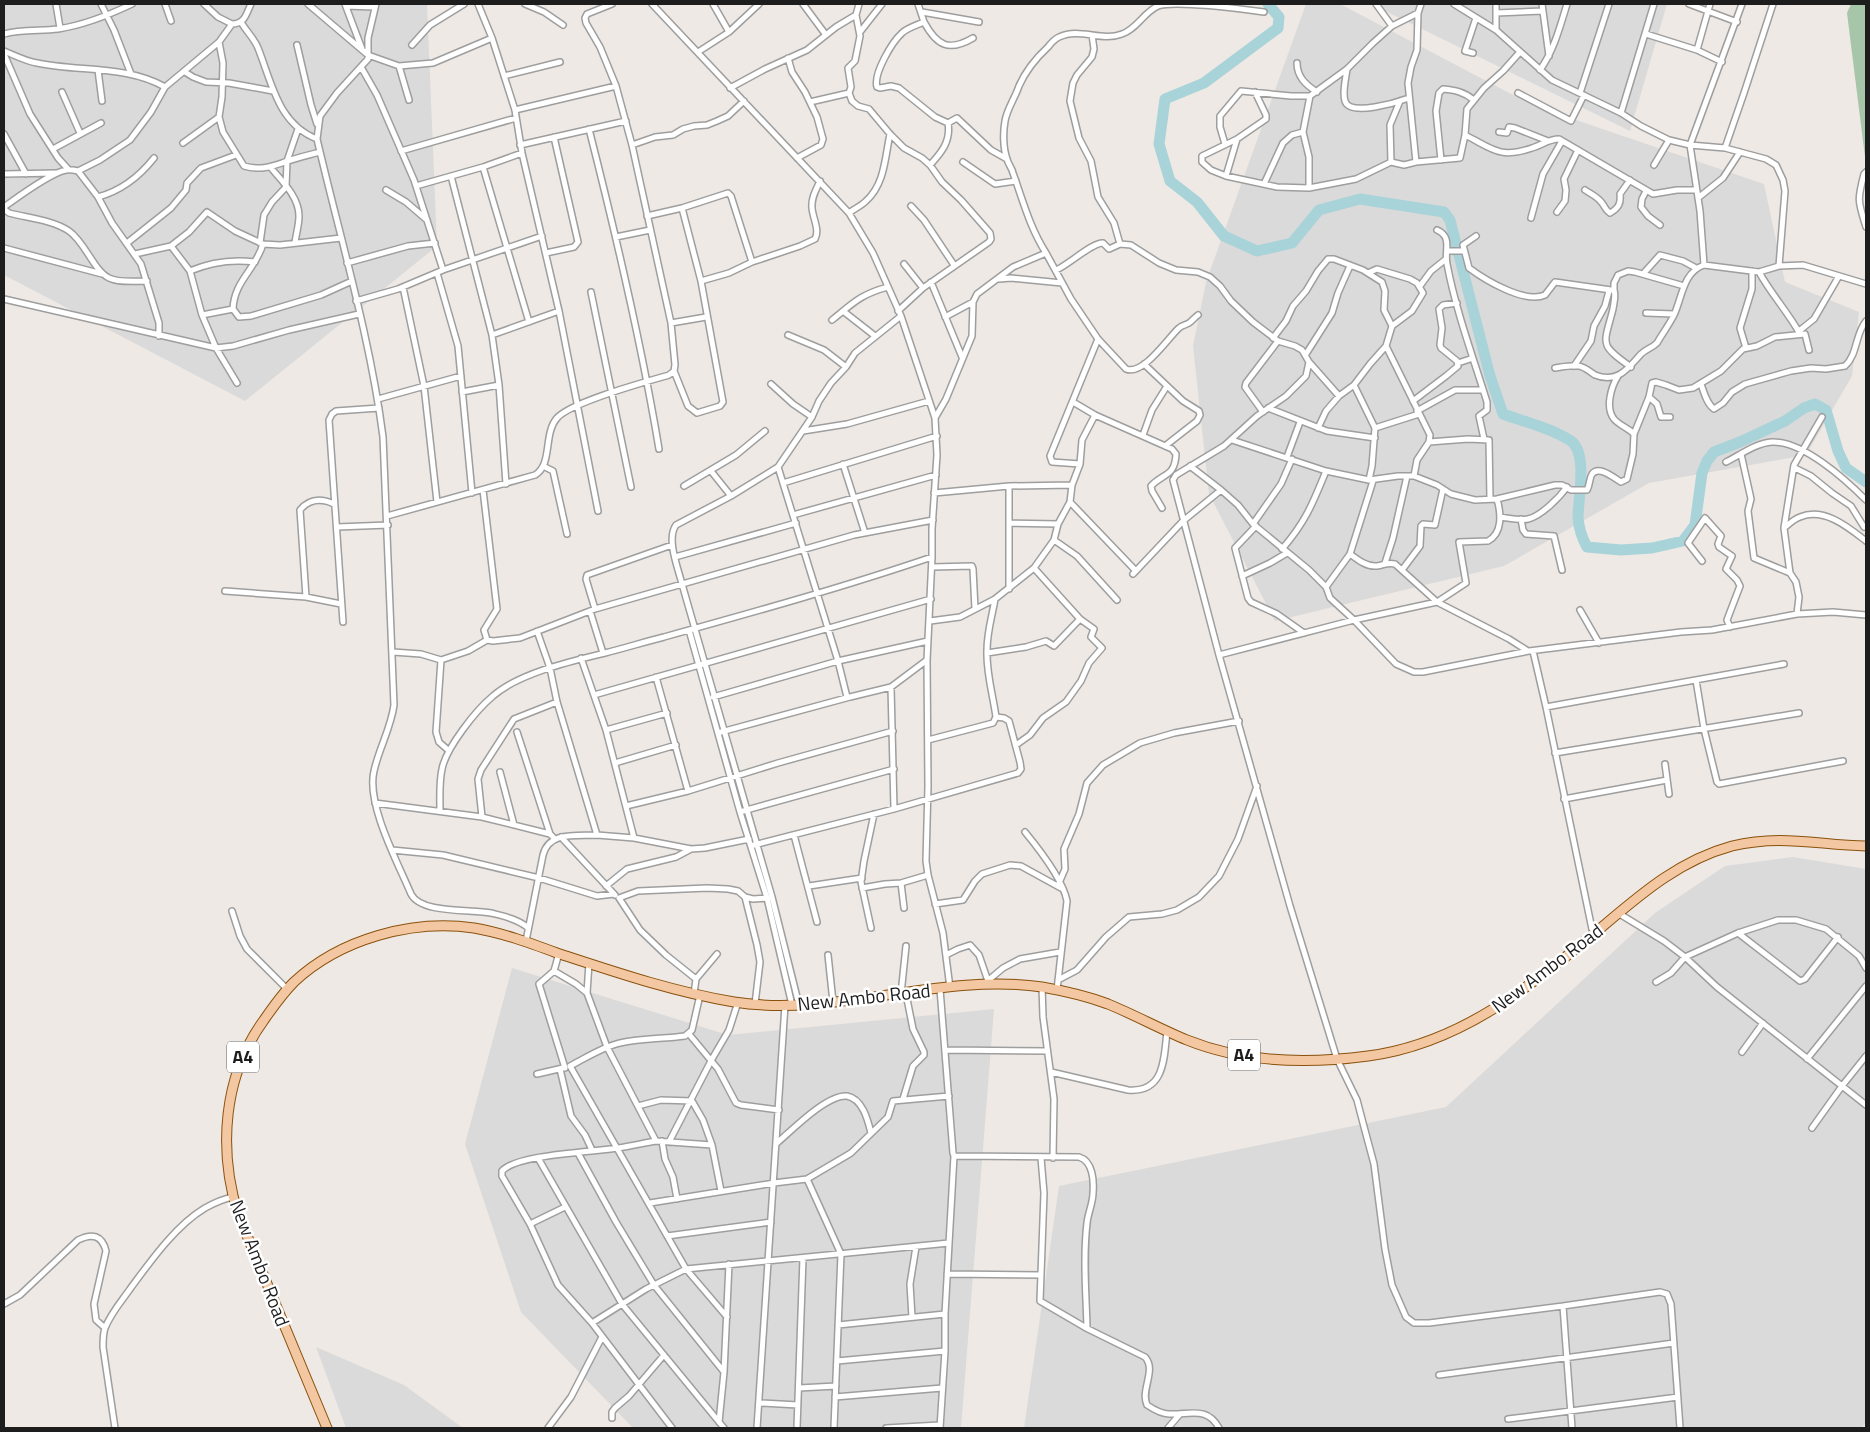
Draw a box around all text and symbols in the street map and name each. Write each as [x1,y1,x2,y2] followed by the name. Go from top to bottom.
[1485,916,1609,1019] street label: New Ambo Road
[796,975,932,1018] street label: New Ambo Road
[1228,1040,1260,1070] road number: A4
[227,1042,259,1072] road number: A4
[223,1195,298,1330] street label: New Ambo Road

